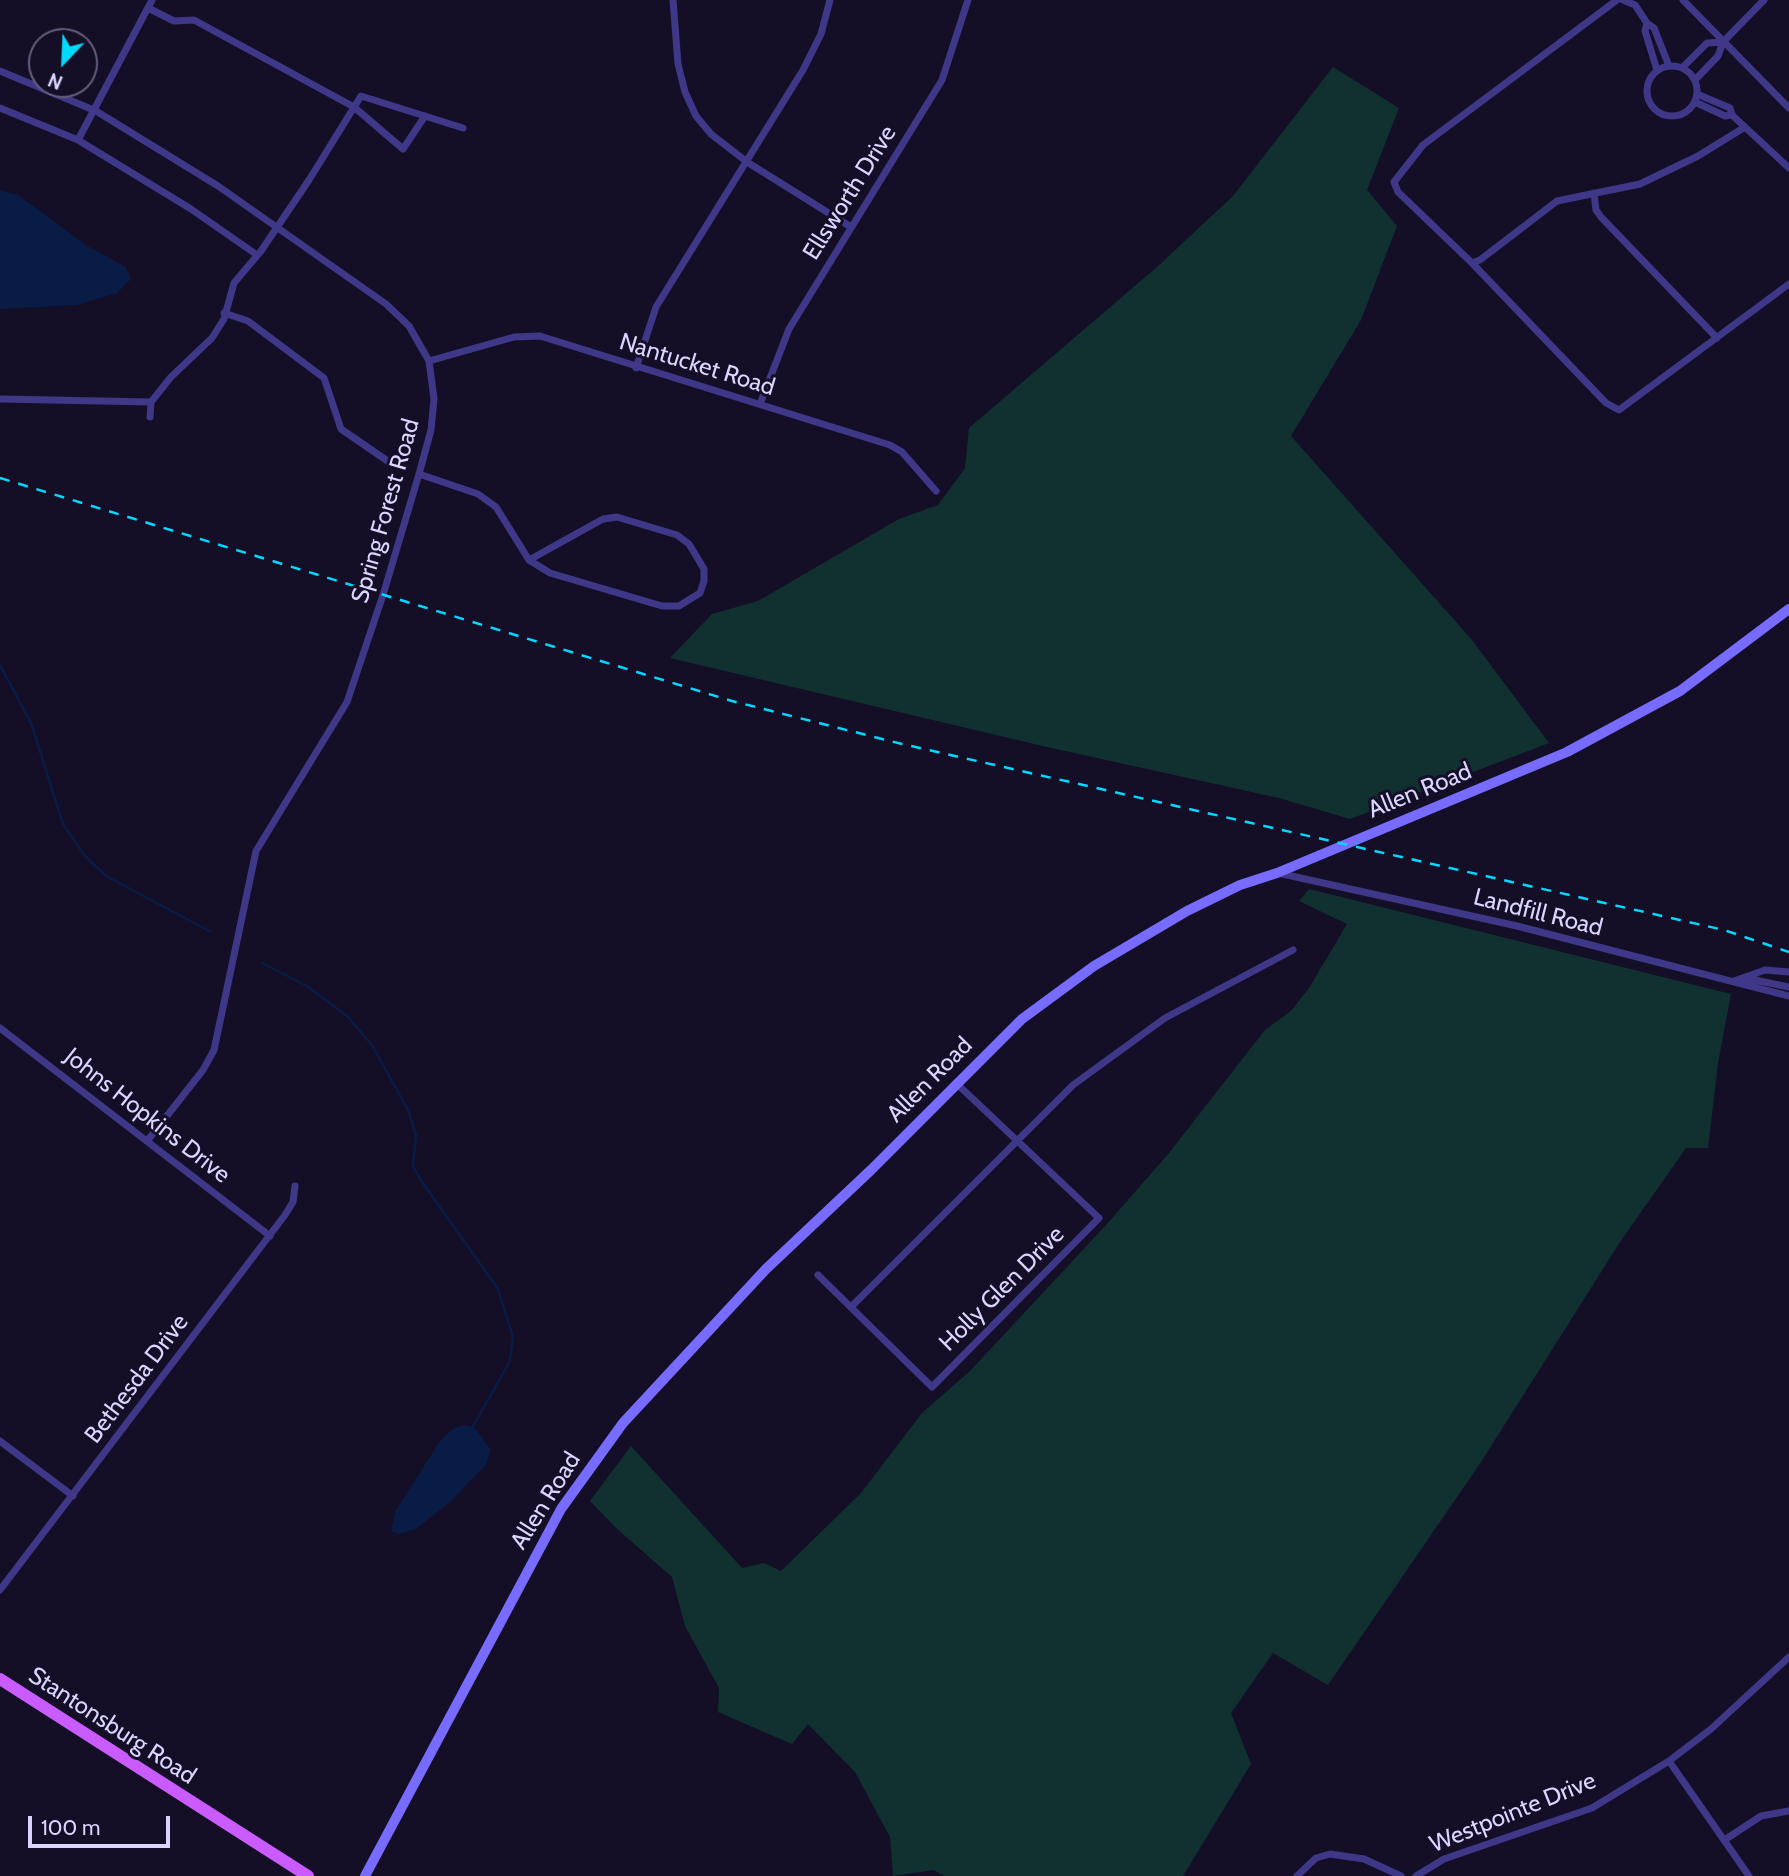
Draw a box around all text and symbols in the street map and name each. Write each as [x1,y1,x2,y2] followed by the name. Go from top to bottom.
[28,28,98,98] north arrow
[45,68,66,94] text: N
[797,121,903,265] street label: Ellsworth Drive
[616,328,778,402] street label: Nantucket Road
[346,416,426,606] street label: Spring Forest Road
[1364,757,1476,825] street label: Allen Road
[1470,883,1606,943] street label: Landfill Road
[881,1031,979,1129] street label: Allen Road
[58,1042,236,1190] street label: Johns Hopkins Drive
[933,1220,1071,1358] street label: Holly Glen Drive
[79,1309,195,1449] street label: Bethesda Drive
[505,1447,587,1555] street label: Allen Road
[23,1661,201,1791] street label: Stantonsburg Road
[1426,1767,1600,1859] street label: Westpointe Drive
[32,1802,173,1846] scale bar
[41,1815,100,1840] text: 100 m

